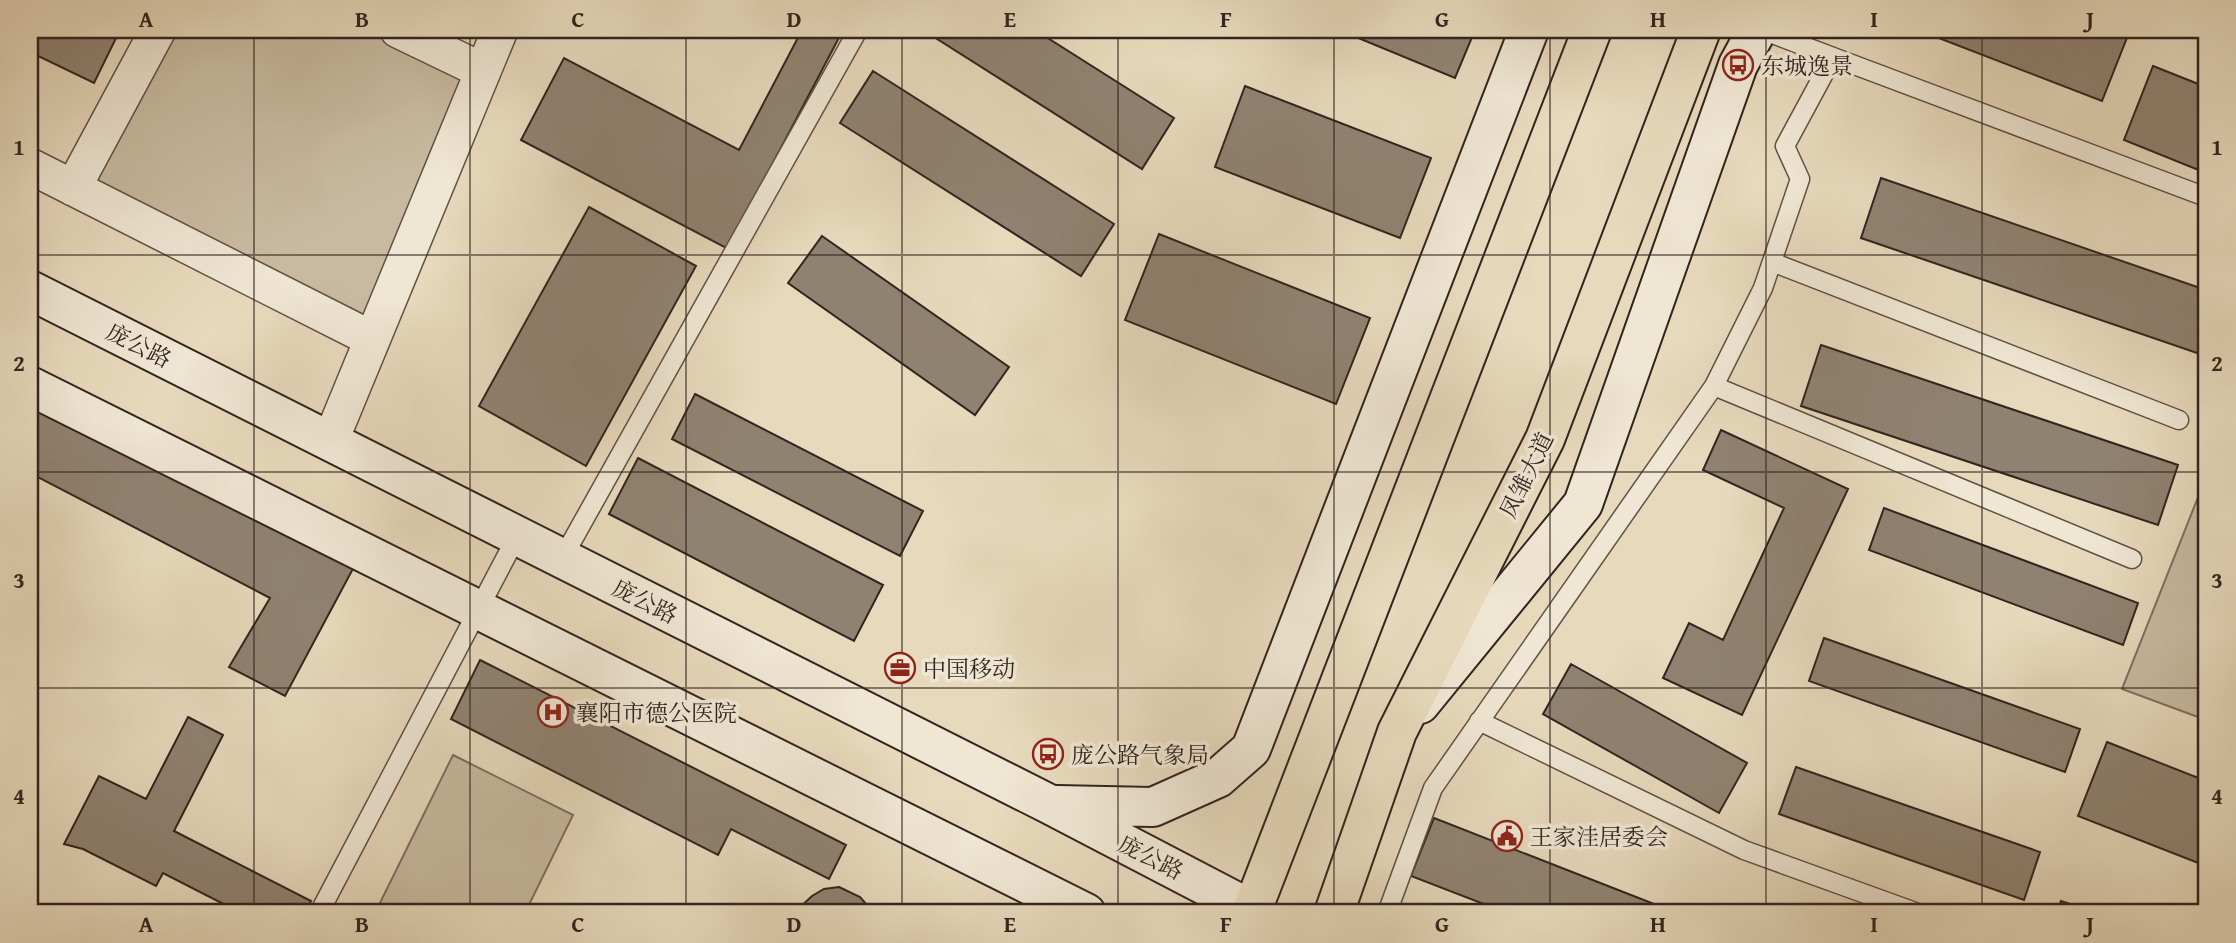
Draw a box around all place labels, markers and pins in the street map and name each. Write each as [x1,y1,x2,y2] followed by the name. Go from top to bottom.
[1721,48,1755,82] bus stop icon: 东城逸景
[1761,49,1853,82] place label: 东城逸景
[883,651,917,685] office icon: 中国移动
[923,652,1015,685] place label: 中国移动
[536,695,570,729] hospital icon: 襄阳市德公医院
[576,696,737,729] place label: 襄阳市德公医院
[1031,737,1065,771] bus stop icon: 庞公路气象局
[1071,738,1209,771] place label: 庞公路气象局
[1490,819,1524,853] public building icon: 王家洼居委会
[1530,820,1668,853] place label: 王家洼居委会

